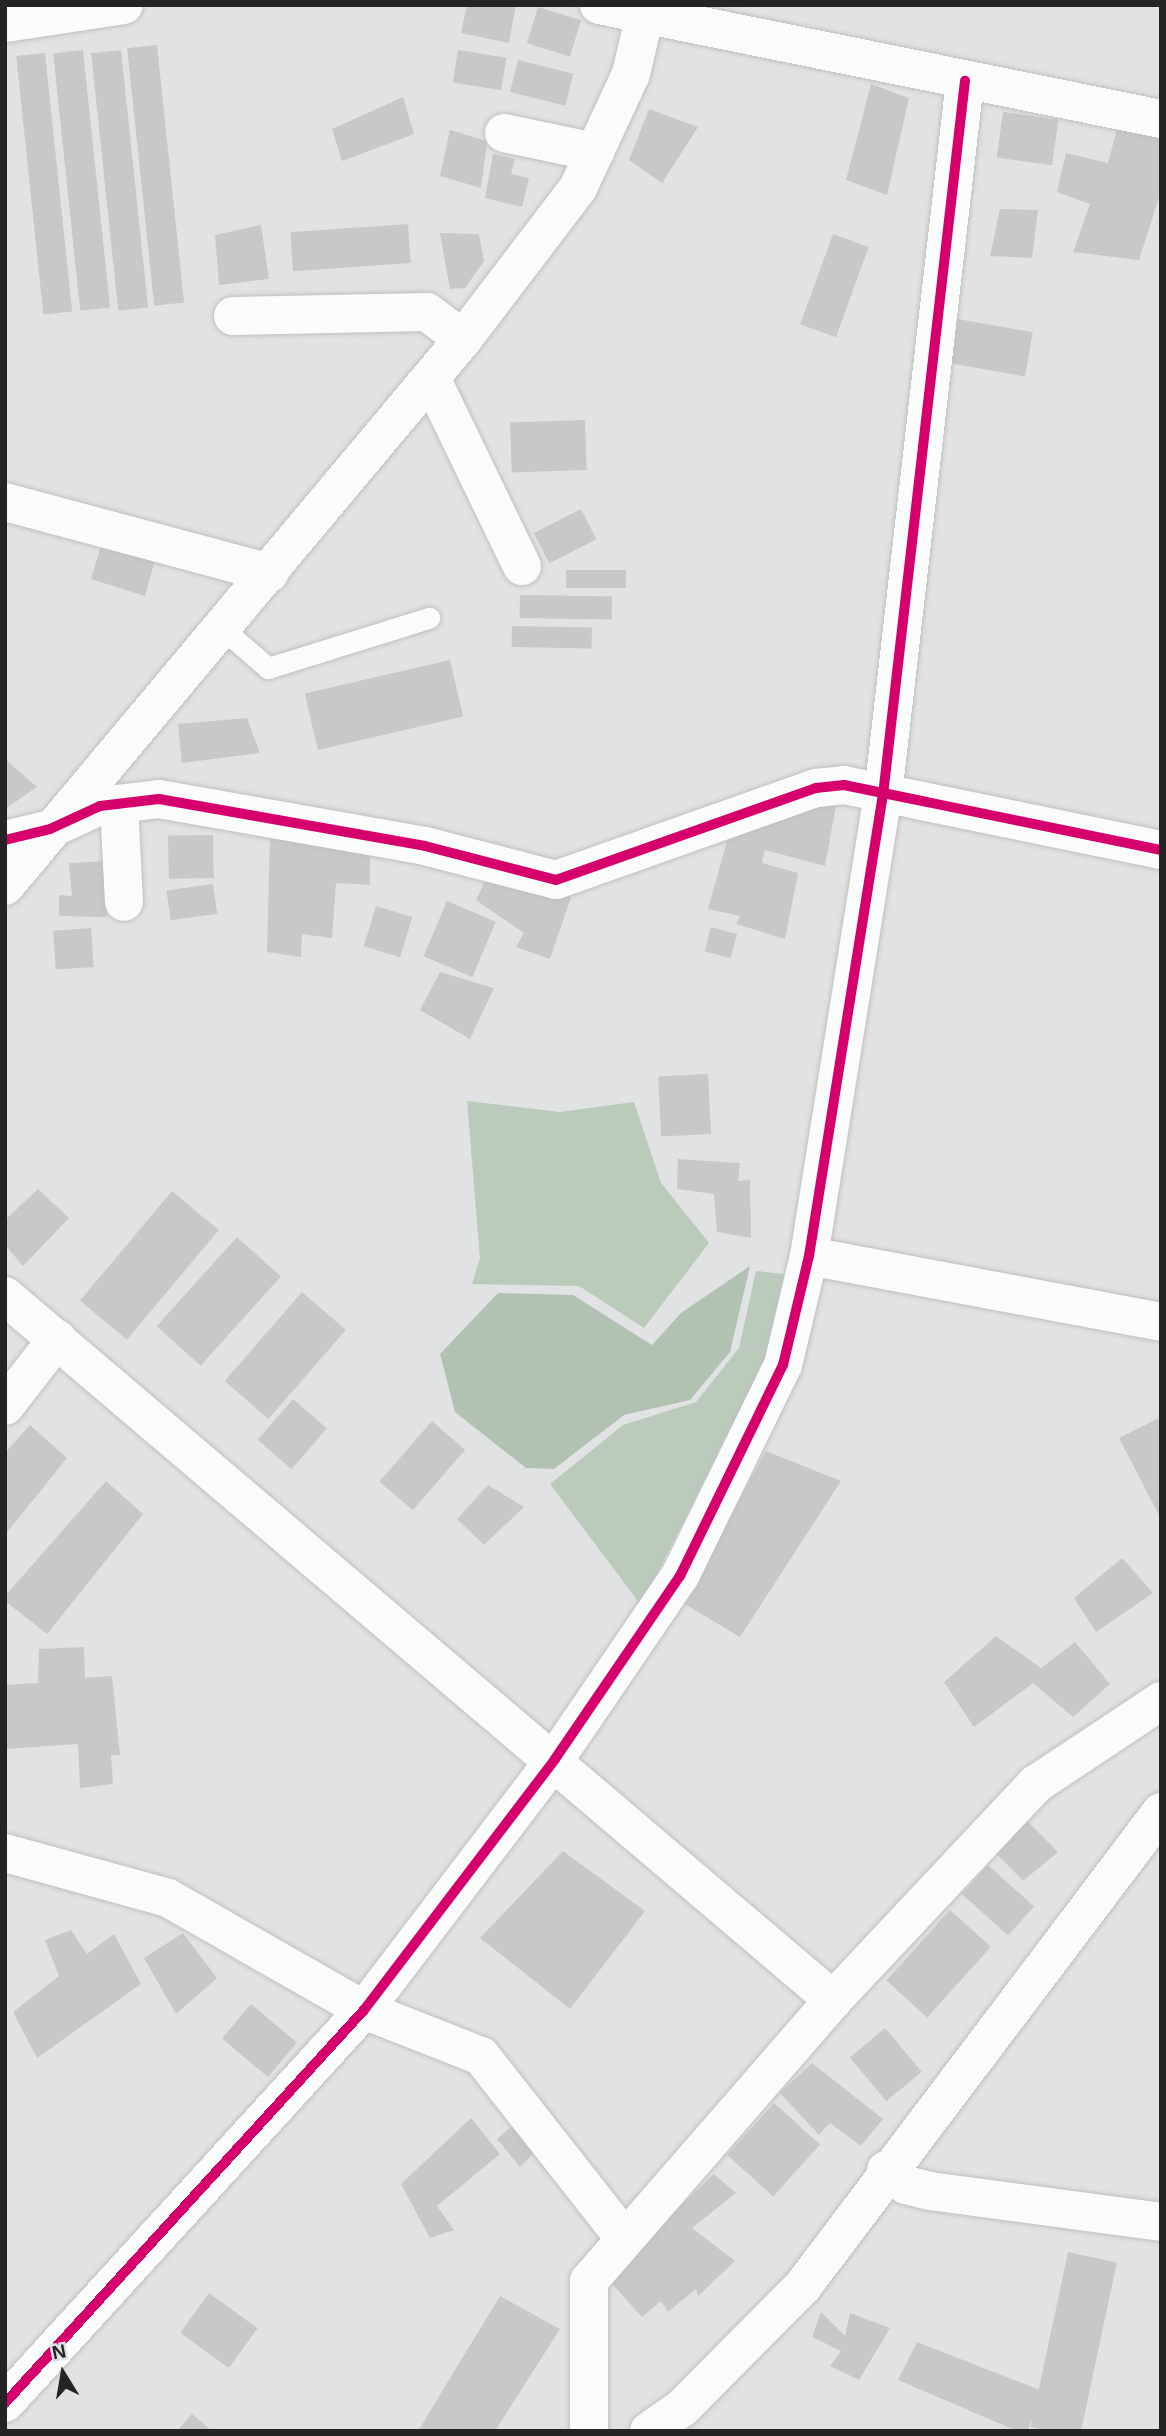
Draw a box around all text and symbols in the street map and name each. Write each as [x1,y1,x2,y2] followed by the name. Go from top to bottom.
[28,2338,98,2408] north arrow
[50,2340,68,2364] text: N

